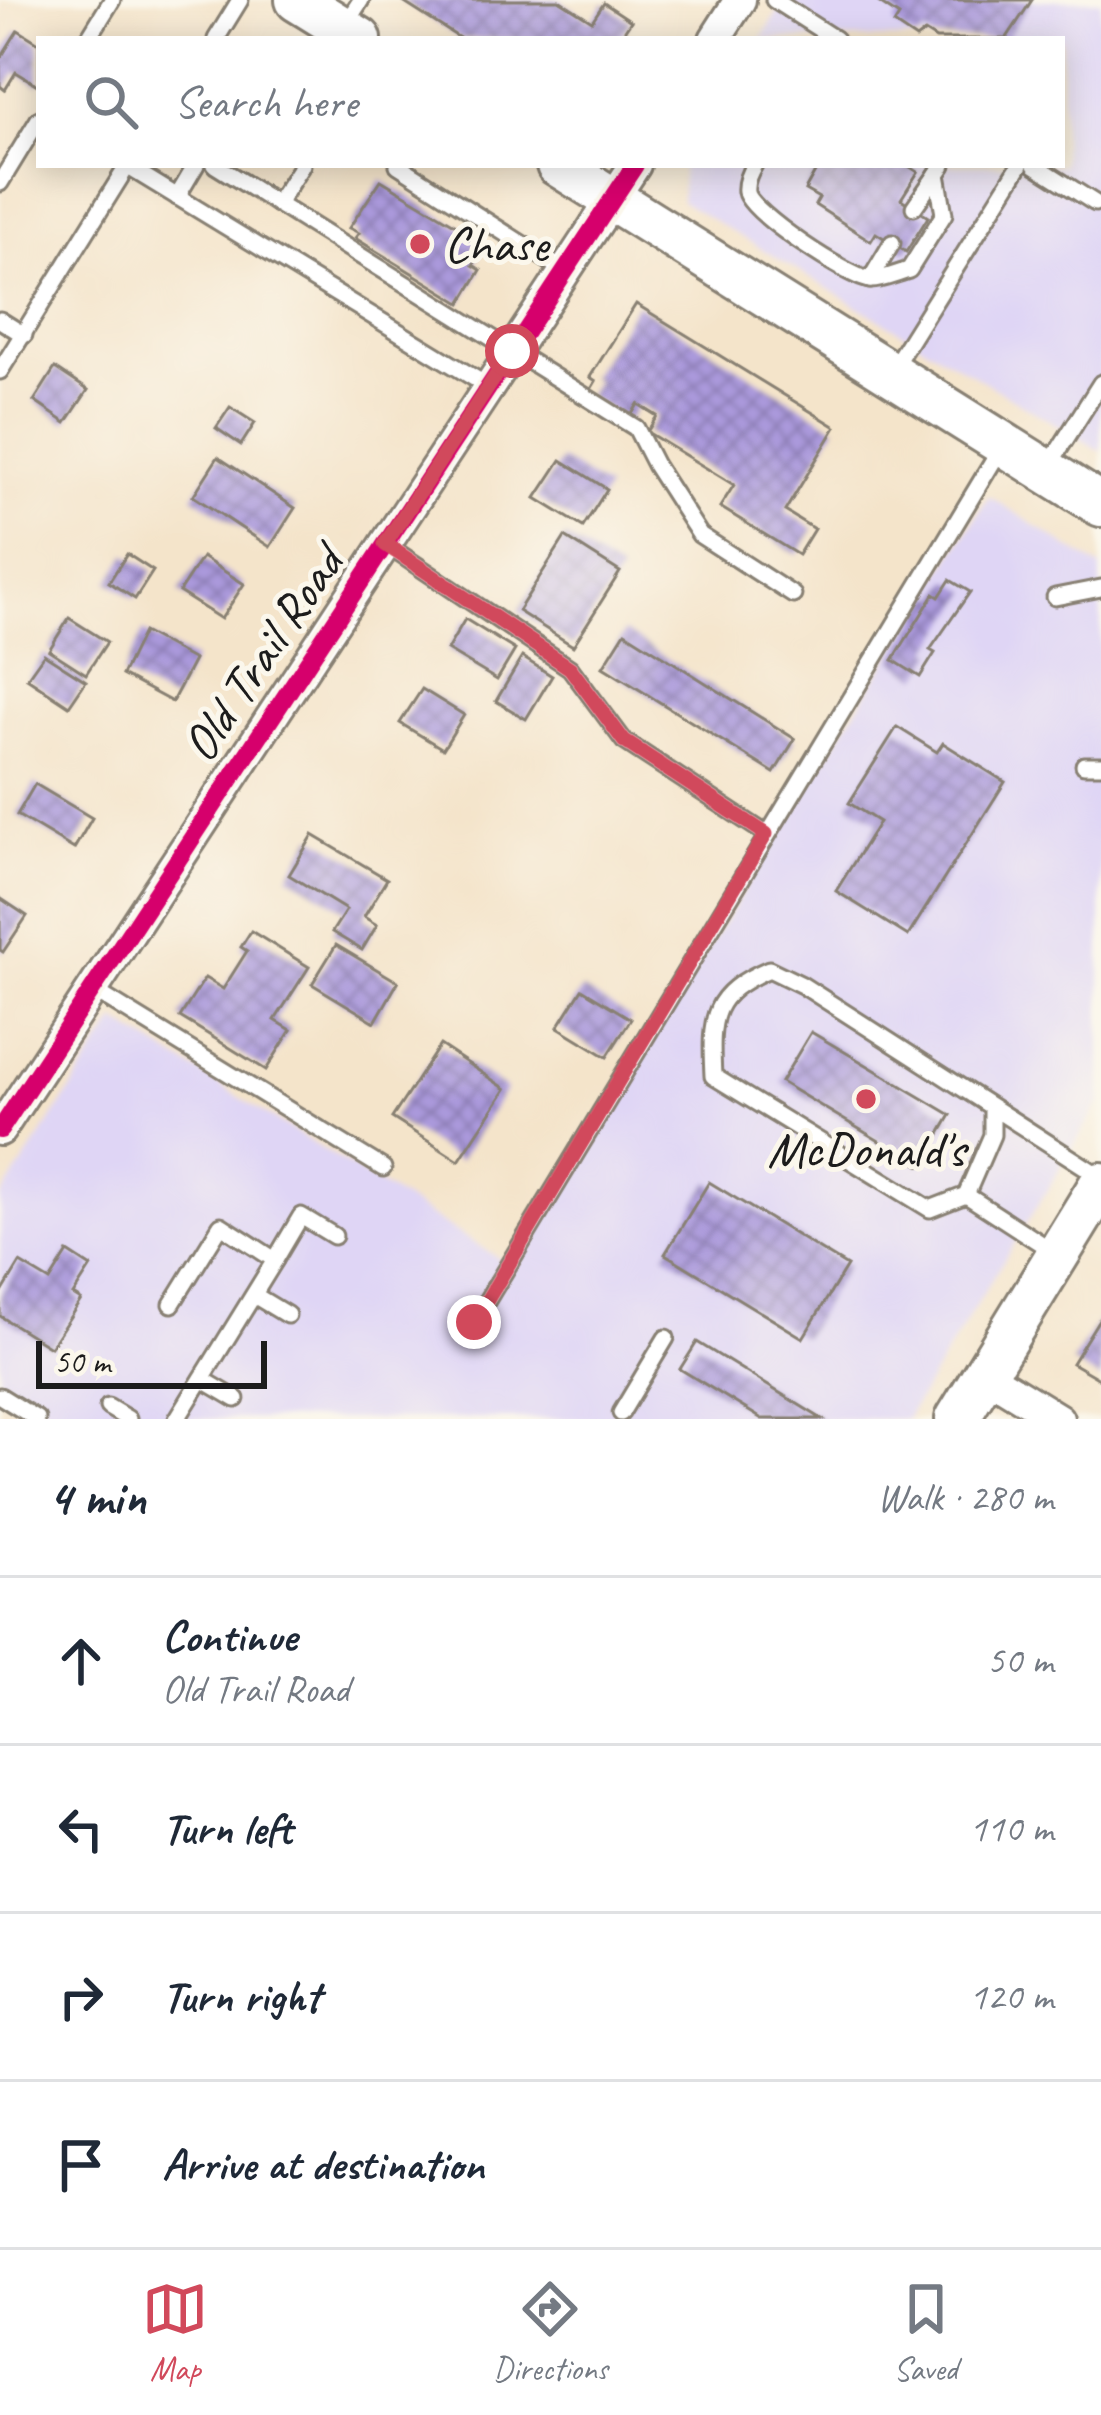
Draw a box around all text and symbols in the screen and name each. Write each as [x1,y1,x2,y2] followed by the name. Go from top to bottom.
[36,36,1065,168] search box
[78,69,144,135] icon: search
[174,74,357,131] text: Search here
[444,212,551,276] place label: Chase
[407,231,433,257] marker: Chase
[485,324,539,378] route start
[167,528,361,773] street label: Old Trail Road
[853,1086,879,1112] marker: McDonald's
[767,1117,969,1181] place label: McDonald's
[447,1295,501,1349] route end
[36,1335,267,1388] scale bar
[54,1341,110,1383] text: 50 m
[48,1465,146,1529] text: 4 min
[877,1473,1053,1522] text: Walk · 280 m
[162,1608,296,1665] text: Continue
[48,1628,114,1694] icon: ahead
[987,1636,1053,1685] text: 50 m
[162,1665,349,1714] text: Old Trail Road
[48,1796,114,1862] icon: left
[162,1800,292,1857] text: Turn left
[969,1804,1053,1853] text: 110 m
[48,1964,114,2030] icon: right
[162,1968,320,2025] text: Turn right
[969,1972,1053,2021] text: 120 m
[48,2132,114,2198] icon: arrive
[162,2136,484,2193] text: Arrive at destination
[142,2276,208,2390] tab: Map
[493,2276,608,2390] tab: Directions
[893,2276,959,2390] tab: Saved

